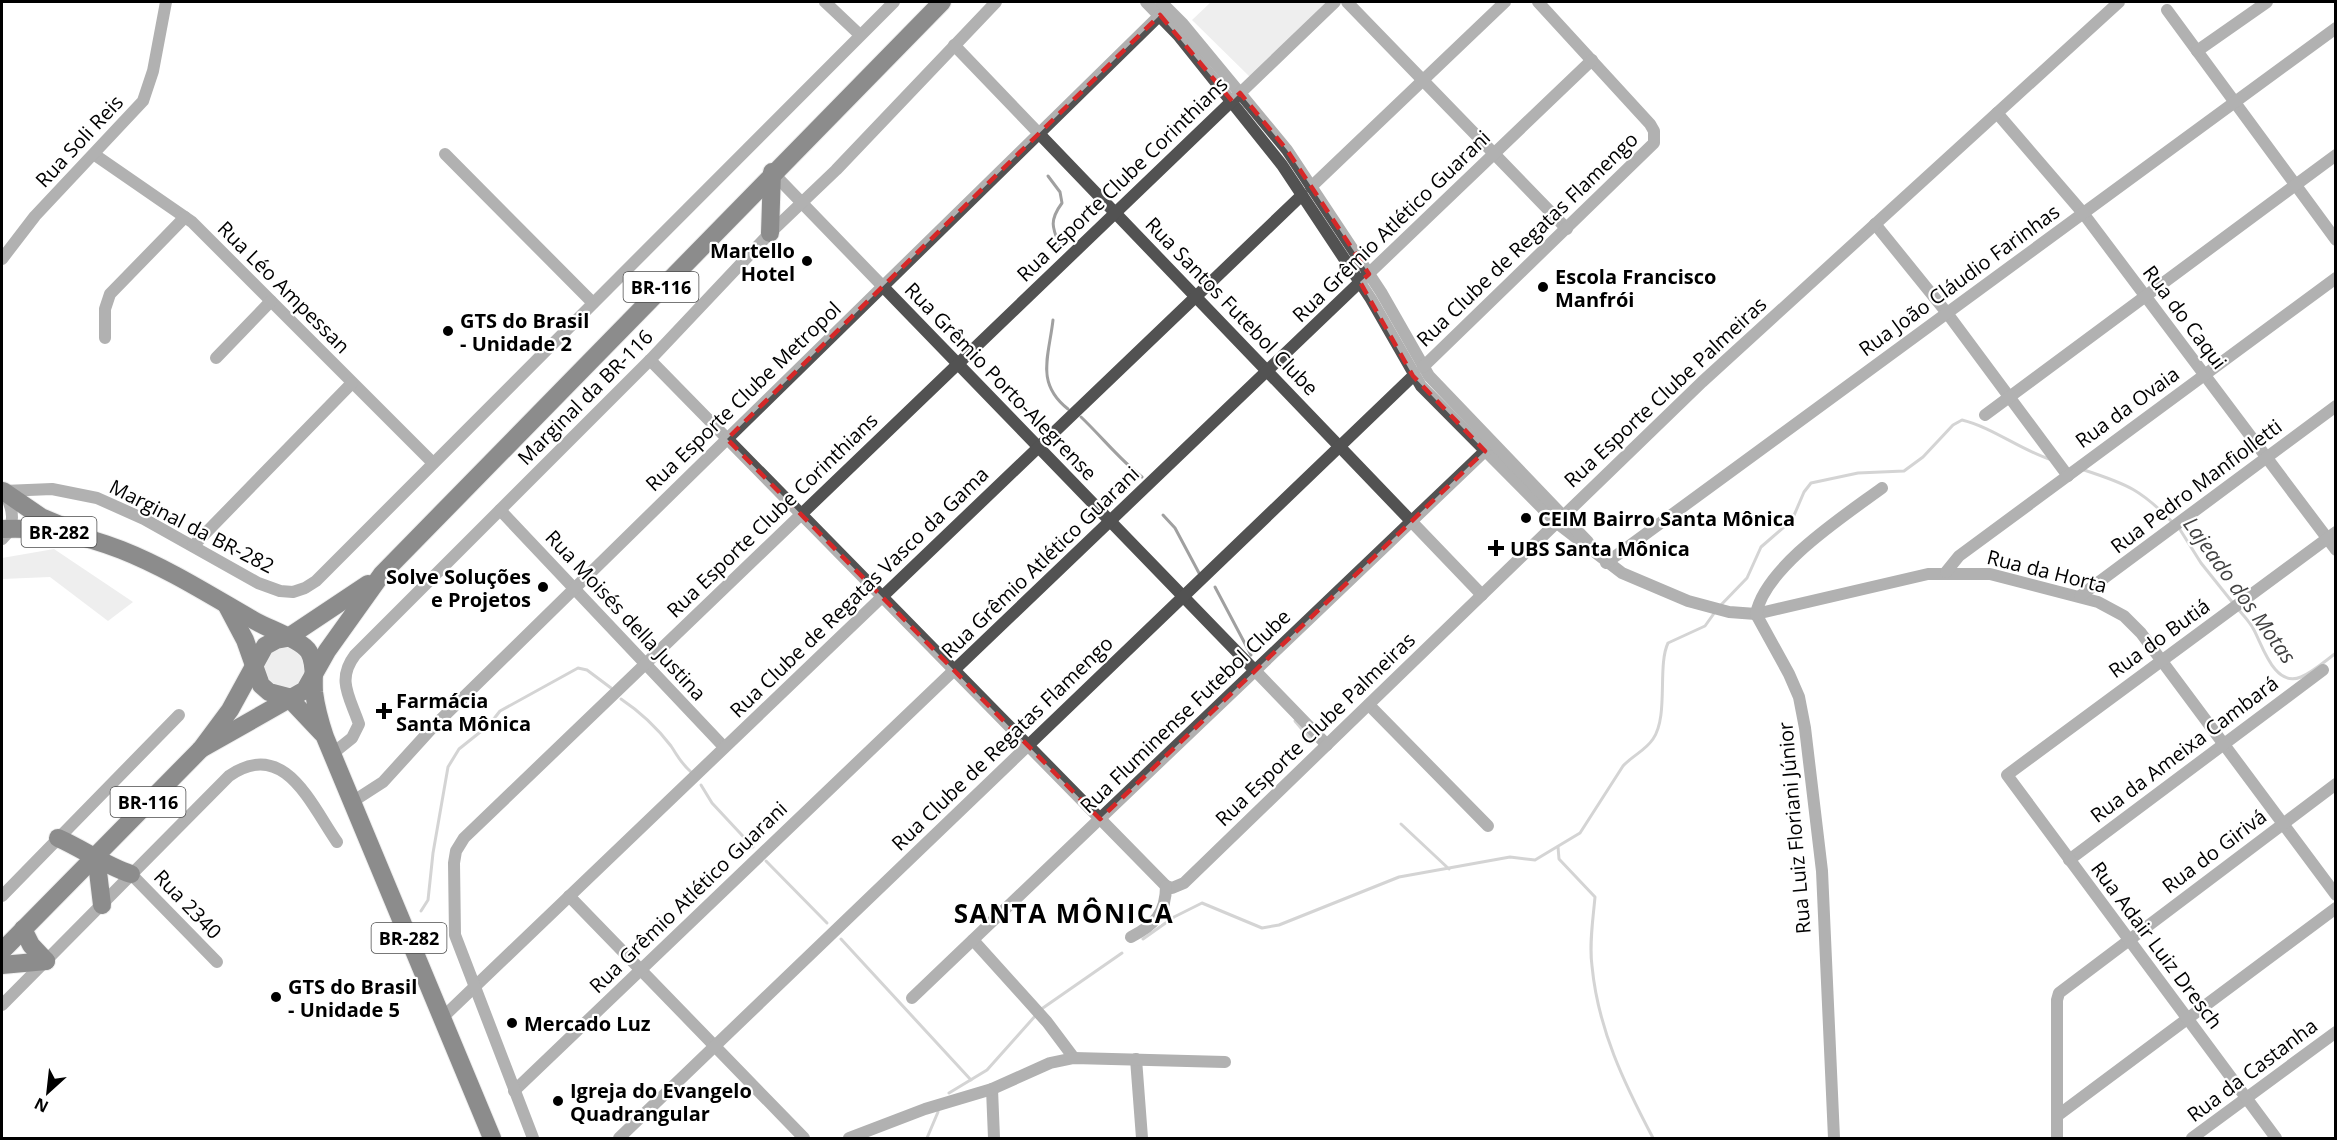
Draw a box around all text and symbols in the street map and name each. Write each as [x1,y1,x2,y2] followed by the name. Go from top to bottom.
[1011,71,1233,287] street label: Rua Esporte Clube Corinthians
[29,89,129,193] street label: Rua Soli Reis
[1286,124,1496,328] street label: Rua Grêmio Atlético Guarani
[1410,126,1644,352] street label: Rua Clube de Regatas Flamengo
[1853,198,2065,362] street label: Rua João Cláudio Farinhas
[1140,211,1324,401] street label: Rua Santos Futebol Clube
[212,215,356,359] street label: Rua Léo Ampessan
[710,237,795,287] place label: Martello Hotel
[800,254,814,268] marker: Martello Hotel
[2137,259,2233,375] street label: Rua do Caqui
[1555,263,1716,313] place label: Escola Francisco Manfrói
[624,272,698,302] road number: BR-116
[899,276,1103,486] street label: Rua Grêmio Porto-Alegrense
[1536,280,1550,294] marker: Escola Francisco Manfrói
[1558,291,1772,493] street label: Rua Esporte Clube Palmeiras
[639,295,847,497] street label: Rua Esporte Clube Metropol
[460,307,589,357] place label: GTS do Brasil - Unidade 2
[511,323,659,471] street label: Marginal da BR-116
[441,324,455,338] marker: GTS do Brasil - Unidade 2
[2070,360,2184,454] street label: Rua da Ovaia
[661,407,883,623] street label: Rua Esporte Clube Corinthians
[2105,413,2287,559] street label: Rua Pedro Manfiolletti
[935,460,1145,664] street label: Rua Grêmio Atlético Guarani
[724,461,994,723] street label: Rua Clube de Regatas Vasco da Gama
[105,473,279,579] street label: Marginal da BR-282
[1538,505,1795,532] place label: CEIM Bairro Santa Mônica
[1519,511,1533,525] marker: CEIM Bairro Santa Mônica
[2177,511,2303,669] water label: Lajeado dos Motas
[22,517,97,547] road number: BR-282
[540,524,712,706] street label: Rua Moisés della Justina
[1510,535,1690,562] place label: UBS Santa Mônica
[1487,539,1505,557] marker: UBS Santa Mônica
[1984,543,2110,599] street label: Rua da Horta
[386,563,531,613] place label: Solve Soluções e Projetos
[536,580,550,594] marker: Solve Soluções e Projetos
[2103,592,2215,684] street label: Rua do Butiá
[1074,603,1296,819] street label: Rua Fluminense Futebol Clube
[1209,626,1421,832] street label: Rua Esporte Clube Palmeiras
[885,630,1119,856] street label: Rua Clube de Regatas Flamengo
[2085,669,2283,829] street label: Rua da Ameixa Cambará
[396,687,531,737] place label: Farmácia Santa Mônica
[377,704,391,718] marker: Farmácia Santa Mônica
[1771,721,1817,935] street label: Rua Luiz Floriani Júnior
[110,787,186,817] road number: BR-116
[583,795,793,999] street label: Rua Grêmio Atlético Guarani
[2156,803,2272,899] street label: Rua do Girivá
[2085,856,2229,1034] street label: Rua Adair Luiz Dresch
[148,863,228,945] street label: Rua 2340
[954,895,1174,931] district label: SANTA MÔNICA
[372,923,446,953] road number: BR-282
[288,973,417,1023] place label: GTS do Brasil - Unidade 5
[269,990,283,1004] marker: GTS do Brasil - Unidade 5
[524,1010,651,1037] place label: Mercado Luz
[2181,1012,2323,1128] street label: Rua da Castanha
[505,1016,519,1030] marker: Mercado Luz
[18,1062,78,1122] north arrow
[570,1077,752,1127] place label: Igreja do Evangelo Quadrangular
[30,1093,52,1118] text: N
[551,1094,565,1108] marker: Igreja do Evangelo Quadrangular

